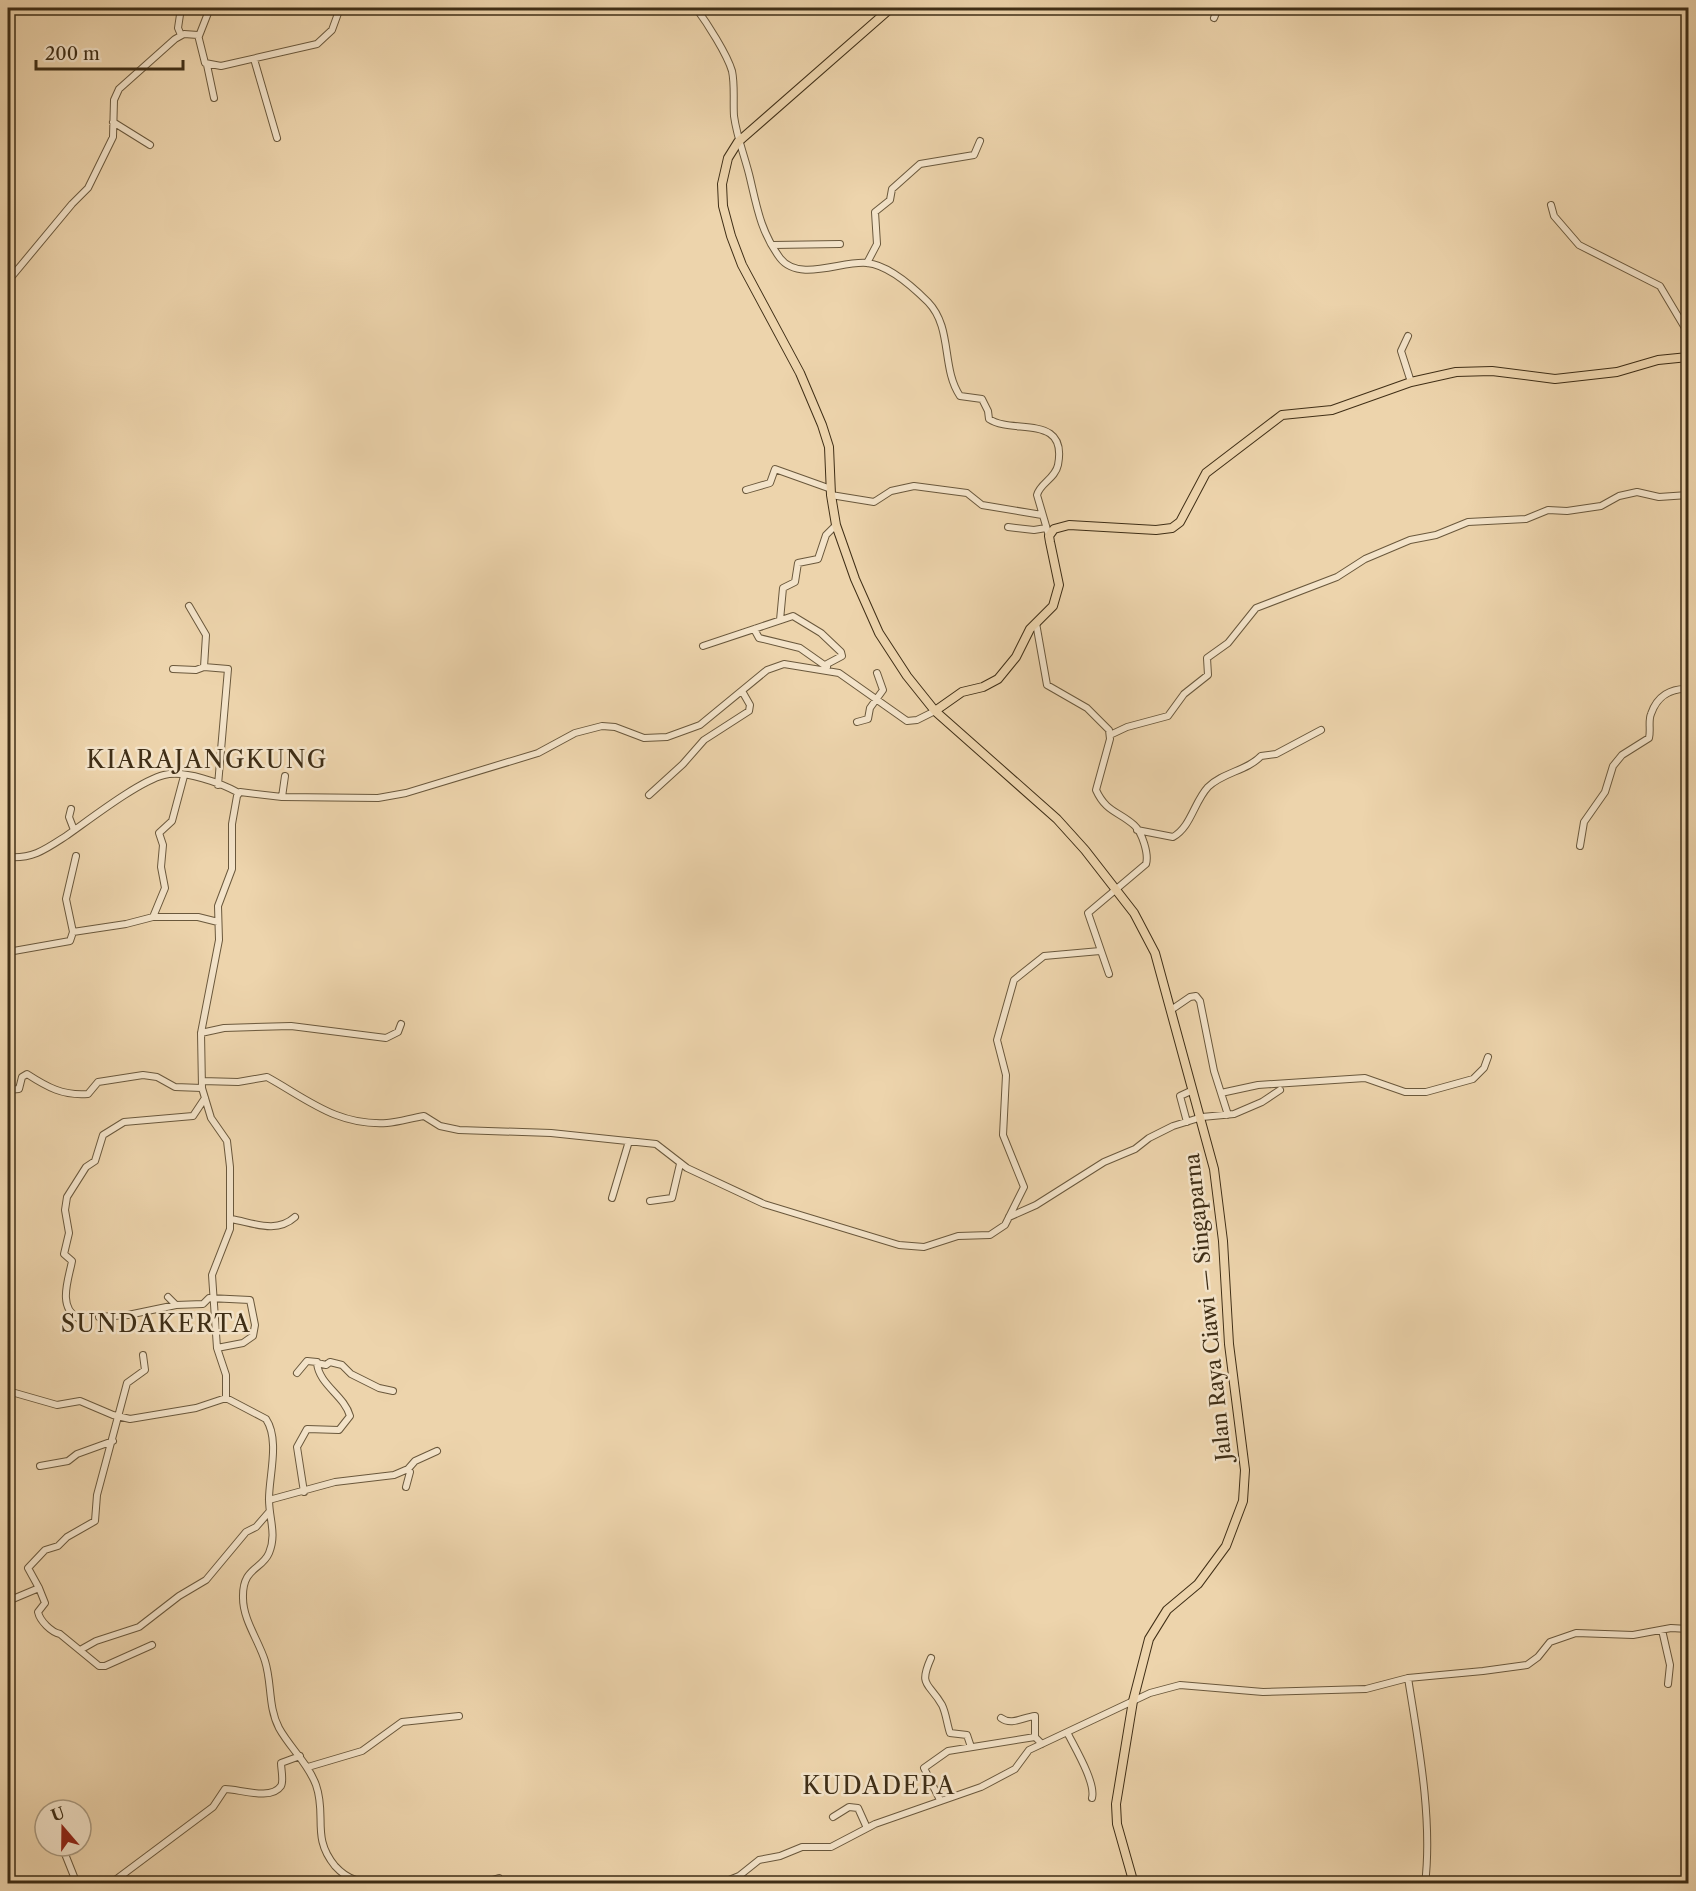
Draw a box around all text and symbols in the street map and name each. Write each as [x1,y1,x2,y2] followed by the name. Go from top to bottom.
[36,33,183,71] scale bar
[45,43,100,65] text: 200 m
[86,745,328,774] district label: KIARAJANGKUNG
[1179,1151,1236,1465] street label: Jalan Raya Ciawi — Singaparna
[61,1309,251,1338] district label: SUNDAKERTA
[802,1771,956,1800] district label: KUDADEPA
[33,1798,93,1858] north arrow
[48,1802,67,1826] text: U

